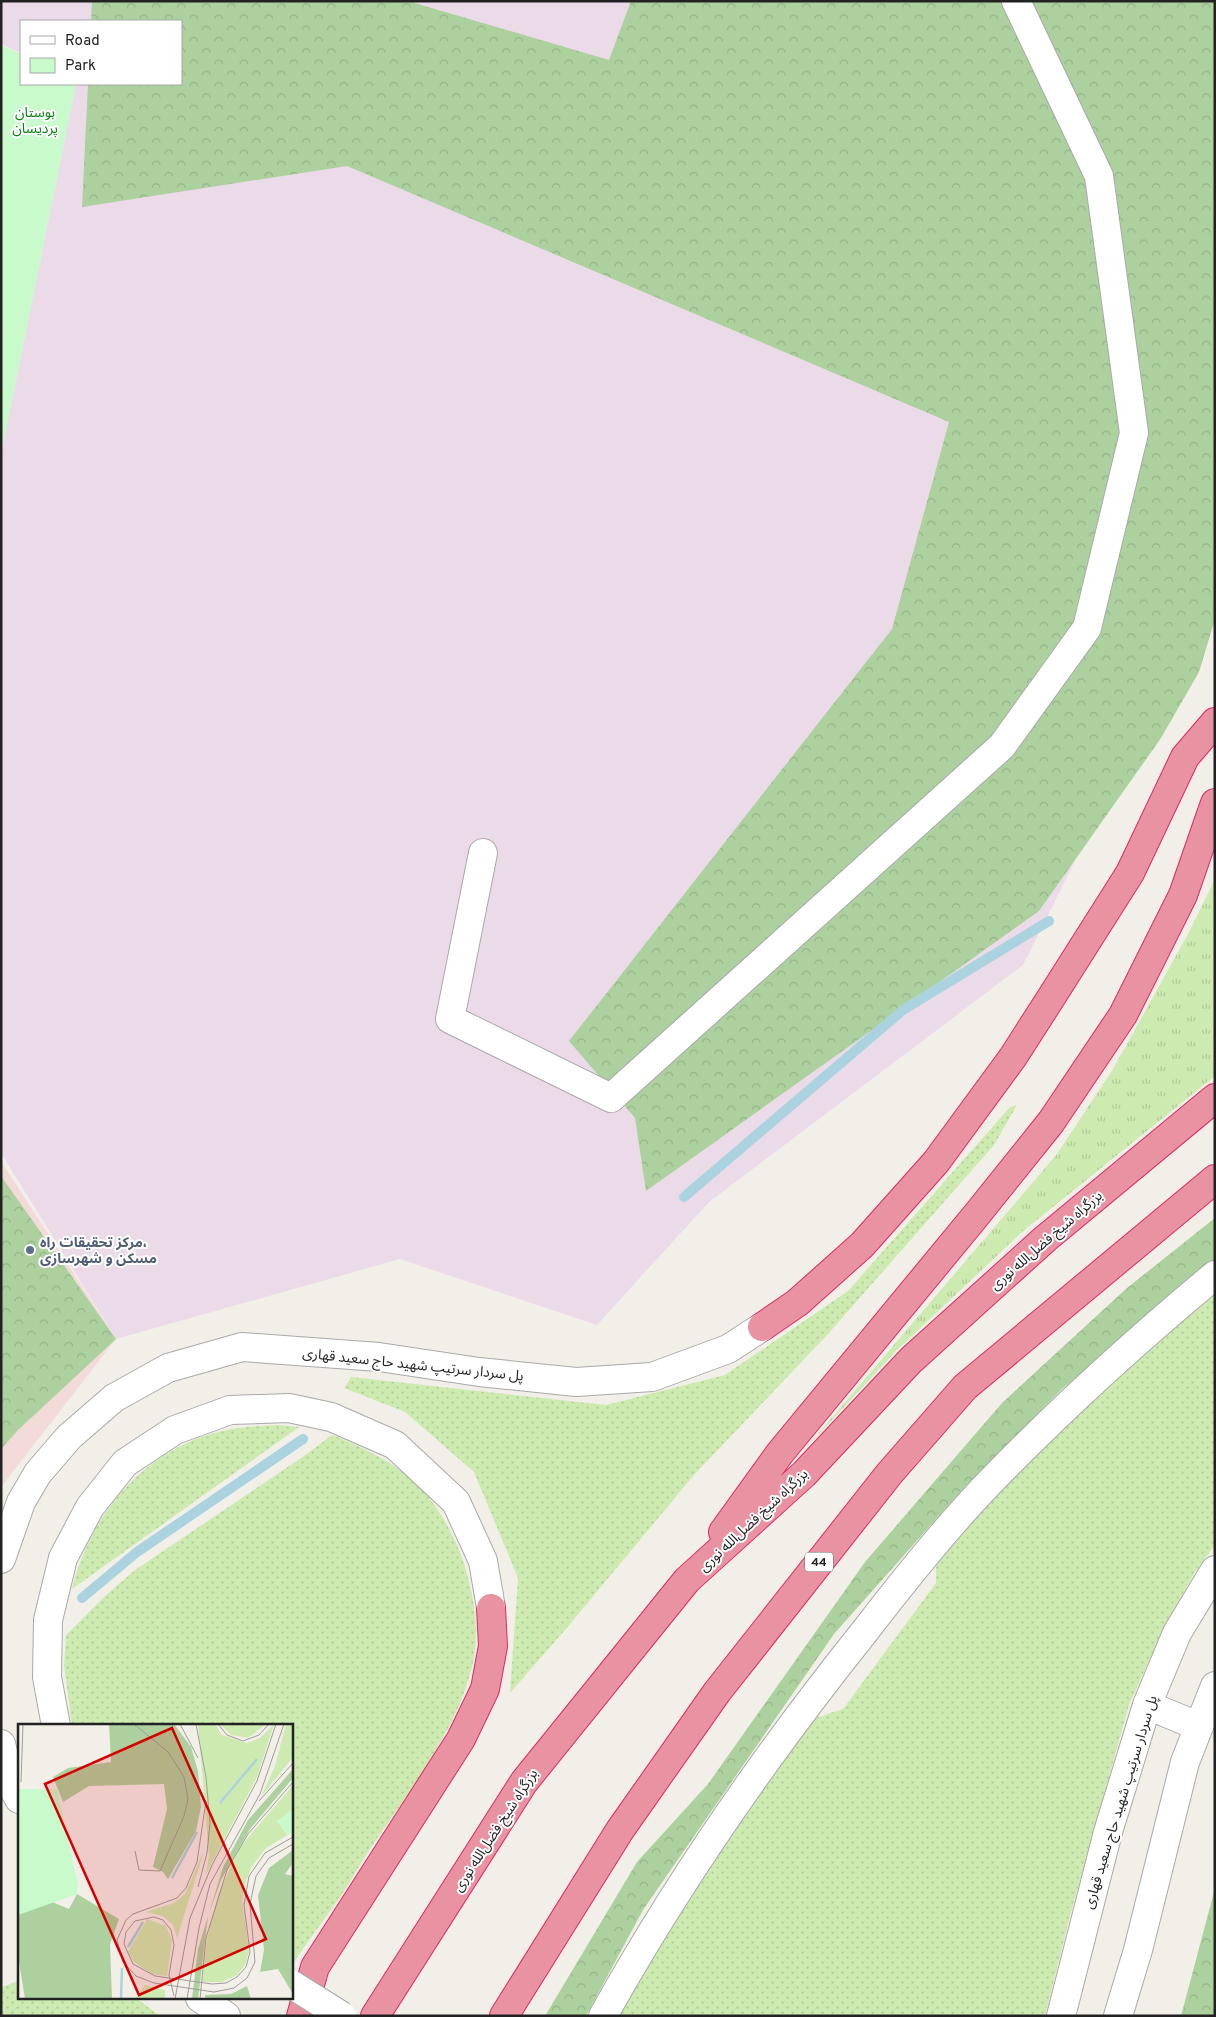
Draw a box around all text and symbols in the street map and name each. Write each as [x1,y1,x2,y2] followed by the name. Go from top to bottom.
[20,20,182,85] legend
[65,32,100,51] text: Road
[65,57,96,76] text: Park
[12,105,58,138] park label: بوستان پردیسان
[987,1188,1107,1295] street label: بزرگراه شیخ فضل‌الله نوری
[40,1235,157,1268] place label: مرکز تحقیقات راه، مسکن و شهرسازی
[24,1244,36,1256] marker: مرکز تحقیقات راه، مسکن و شهرسازی
[301,1345,524,1387] street label: پل سردار سرتیپ شهید حاج سعید قهاری
[696,1466,813,1577] street label: بزرگراه شیخ فضل‌الله نوری
[805,1552,833,1571] road number: 44
[1081,1694,1163,1912] street label: پل سردار سرتیپ شهید حاج سعید قهاری
[18,1724,292,2000] inset map
[450,1766,543,1896] street label: بزرگراه شیخ فضل‌الله نوری

